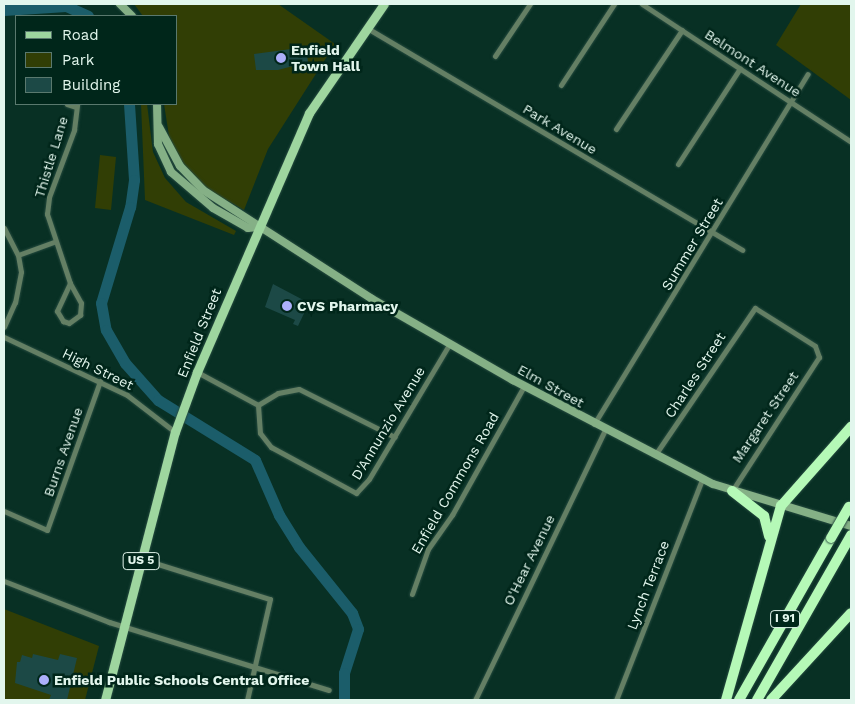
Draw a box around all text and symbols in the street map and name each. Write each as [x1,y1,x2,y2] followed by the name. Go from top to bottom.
[15,15,178,105] legend
[701,25,805,101] street label: Belmont Avenue
[62,26,99,44] text: Road
[291,42,360,74] place label: Enfield Town Hall
[62,51,94,69] text: Park
[275,52,287,64] marker: Enfield Town Hall
[62,76,120,94] text: Building
[519,100,601,158] street label: Park Avenue
[31,114,71,200] street label: Thistle Lane
[658,195,726,293] street label: Summer Street
[173,286,225,380] street label: Enfield Street
[297,298,398,314] place label: CVS Pharmacy
[281,300,293,312] marker: CVS Pharmacy
[661,329,729,421] street label: Charles Street
[60,345,136,393] street label: High Street
[515,361,587,411] street label: Elm Street
[347,363,429,483] street label: D'Annunzio Avenue
[728,368,802,466] street label: Margaret Street
[40,405,86,499] street label: Burns Avenue
[408,409,502,557] street label: Enfield Commons Road
[500,511,558,609] street label: O'Hear Avenue
[623,538,673,632] street label: Lynch Terrace
[122,552,160,570] road number: US 5
[770,610,800,628] road number: I 91
[54,672,310,688] place label: Enfield Public Schools Central Office
[38,674,50,686] marker: Enfield Public Schools Central Office

